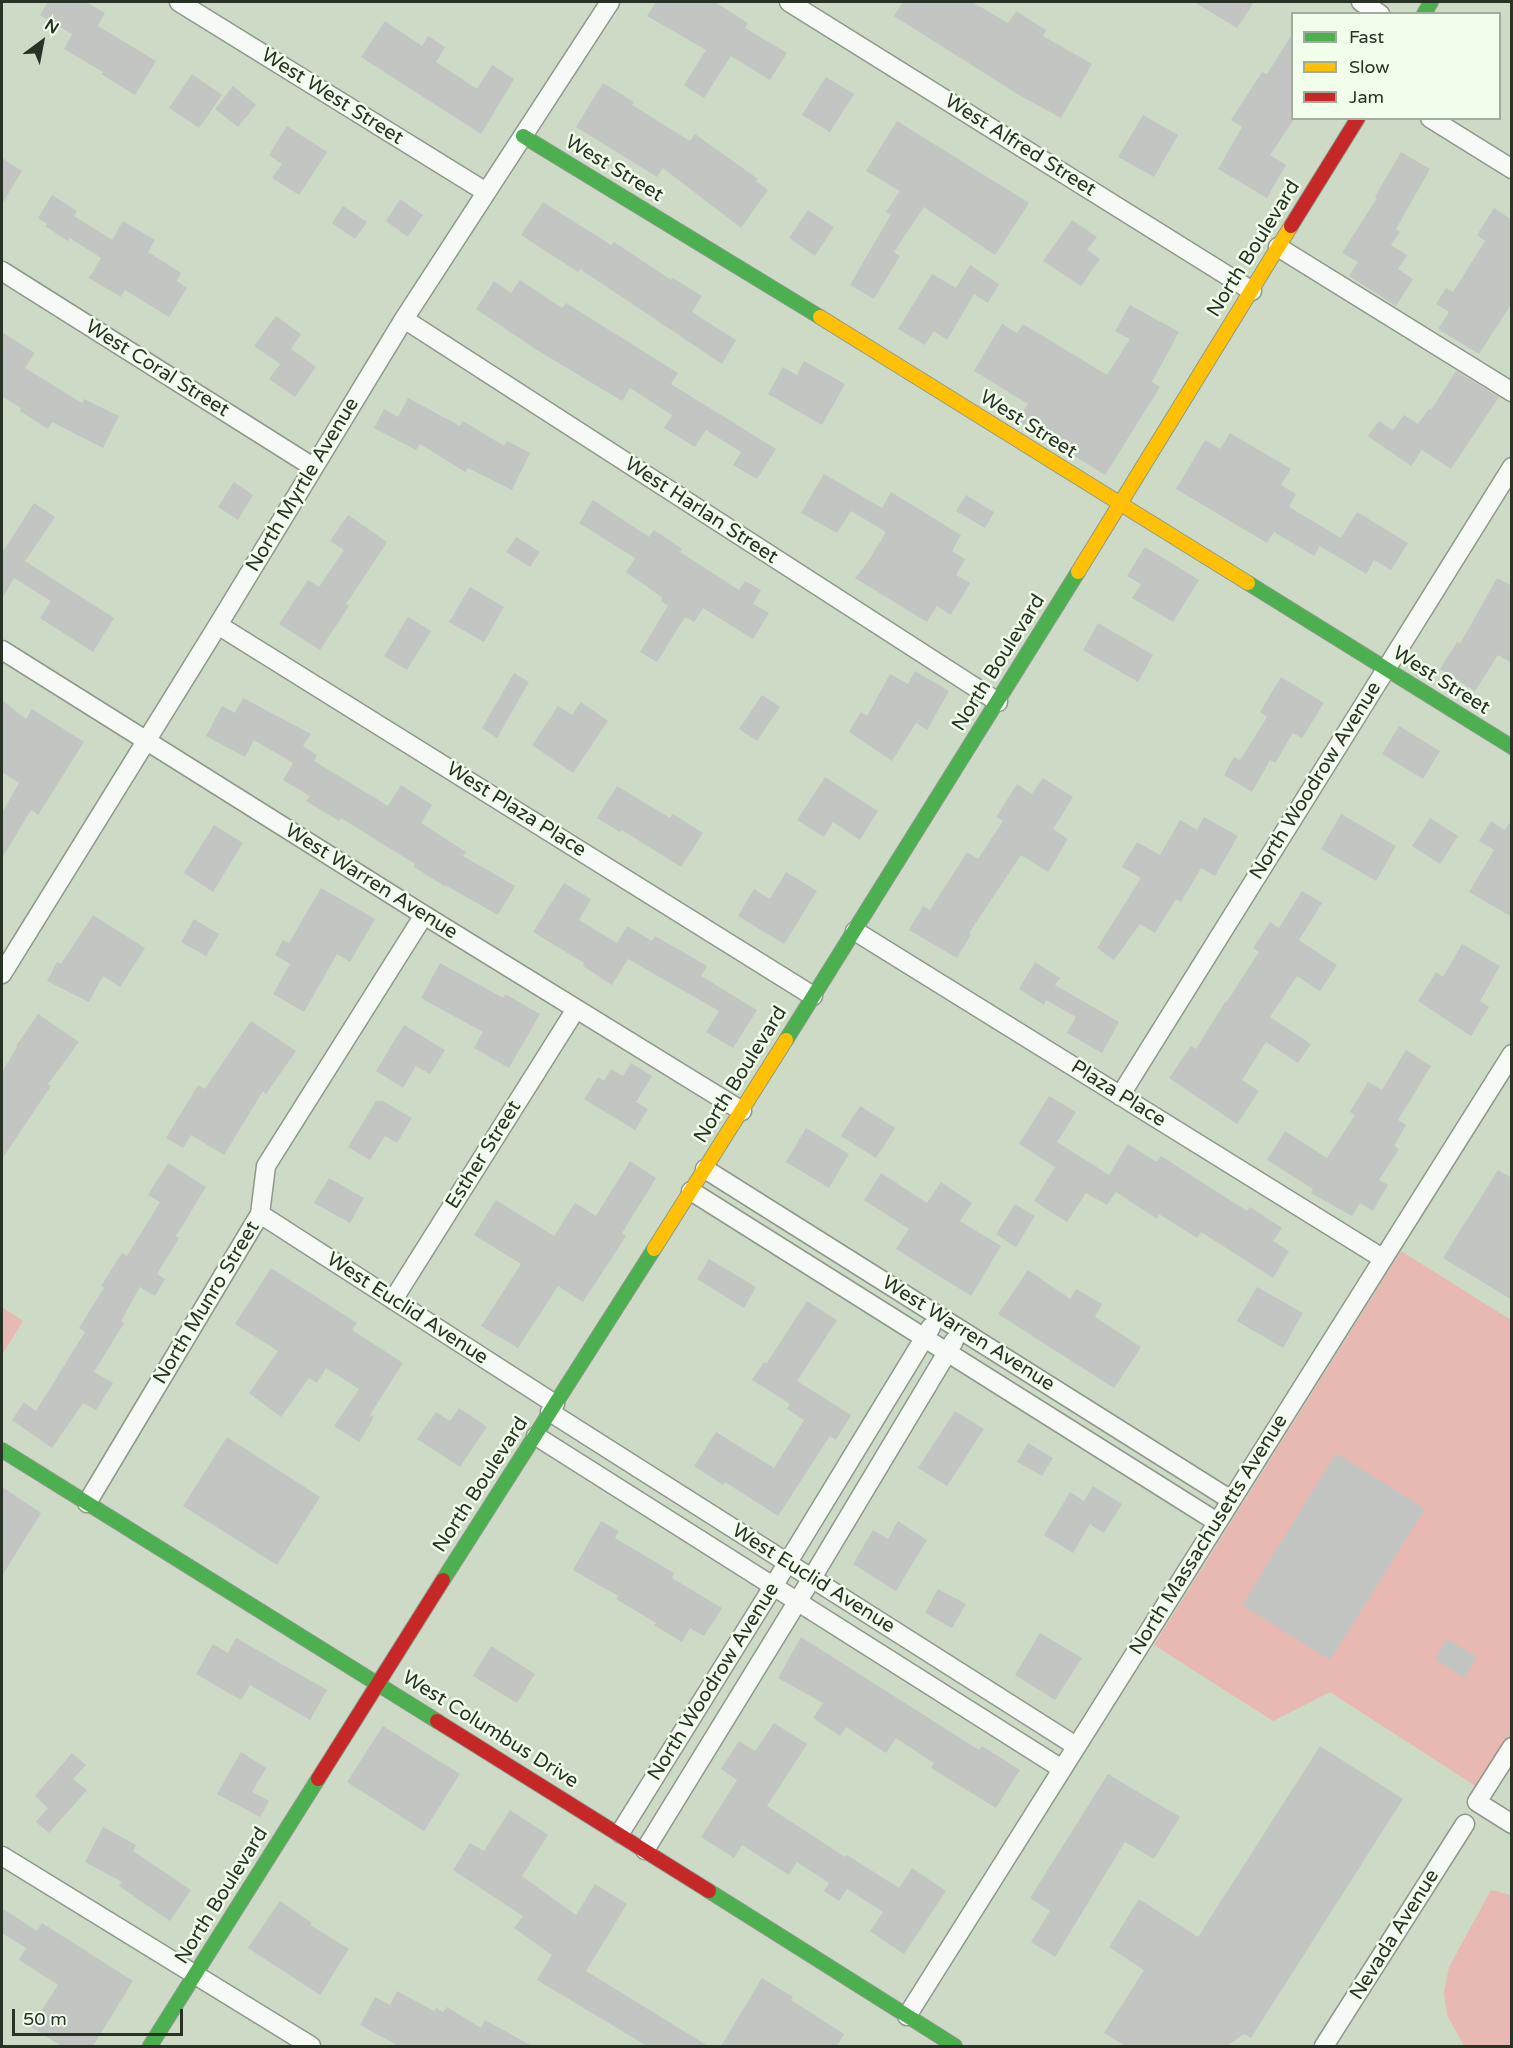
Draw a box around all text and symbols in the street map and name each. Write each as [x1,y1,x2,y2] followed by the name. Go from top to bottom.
[12,12,72,72] north arrow
[1291,12,1501,120] legend
[41,15,62,39] text: N
[1349,26,1384,48] text: Fast
[256,44,408,150] street label: West West Street
[1349,56,1390,78] text: Slow
[1349,86,1384,108] text: Jam
[940,90,1100,202] street label: West Alfred Street
[561,130,667,208] street label: West Street
[1202,176,1306,322] street label: North Boulevard
[81,315,233,423] street label: West Coral Street
[975,386,1081,464] street label: West Street
[241,394,365,576] street label: North Myrtle Avenue
[620,453,782,569] street label: West Harlan Street
[947,590,1051,736] street label: North Boulevard
[1388,642,1494,720] street label: West Street
[1245,678,1387,884] street label: North Woodrow Avenue
[442,757,590,863] street label: West Plaza Place
[280,819,462,945] street label: West Warren Avenue
[689,1002,793,1148] street label: North Boulevard
[1066,1055,1170,1133] street label: Plaza Place
[441,1096,527,1214] street label: Esther Street
[149,1217,265,1389] street label: North Munro Street
[322,1248,492,1370] street label: West Euclid Avenue
[877,1271,1059,1397] street label: West Warren Avenue
[1125,1410,1293,1660] street label: North Massachusetts Avenue
[428,1413,534,1557] street label: North Boulevard
[727,1519,899,1639] street label: West Euclid Avenue
[643,1579,785,1785] street label: North Woodrow Avenue
[398,1666,582,1794] street label: West Columbus Drive
[170,1823,274,1969] street label: North Boulevard
[1345,1865,1445,2005] street label: Nevada Avenue
[15,1997,186,2035] scale bar
[23,2008,67,2030] text: 50 m

